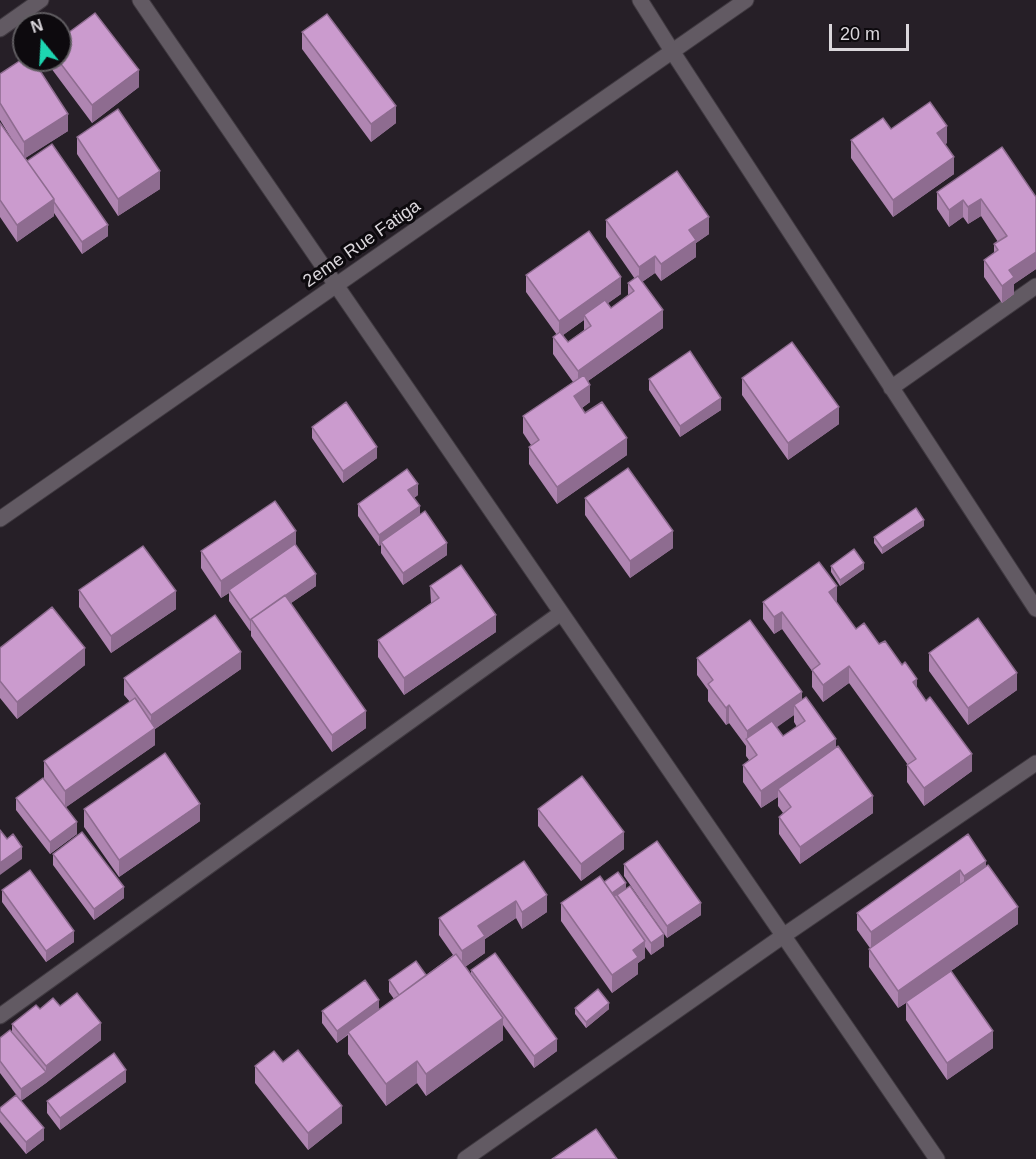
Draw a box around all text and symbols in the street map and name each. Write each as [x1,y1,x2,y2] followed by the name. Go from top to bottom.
[12,12,72,72] north arrow
[832,12,912,50] scale bar
[29,16,45,36] text: N
[840,24,880,44] text: 20 m
[299,196,425,292] street label: 2eme Rue Fatiga

